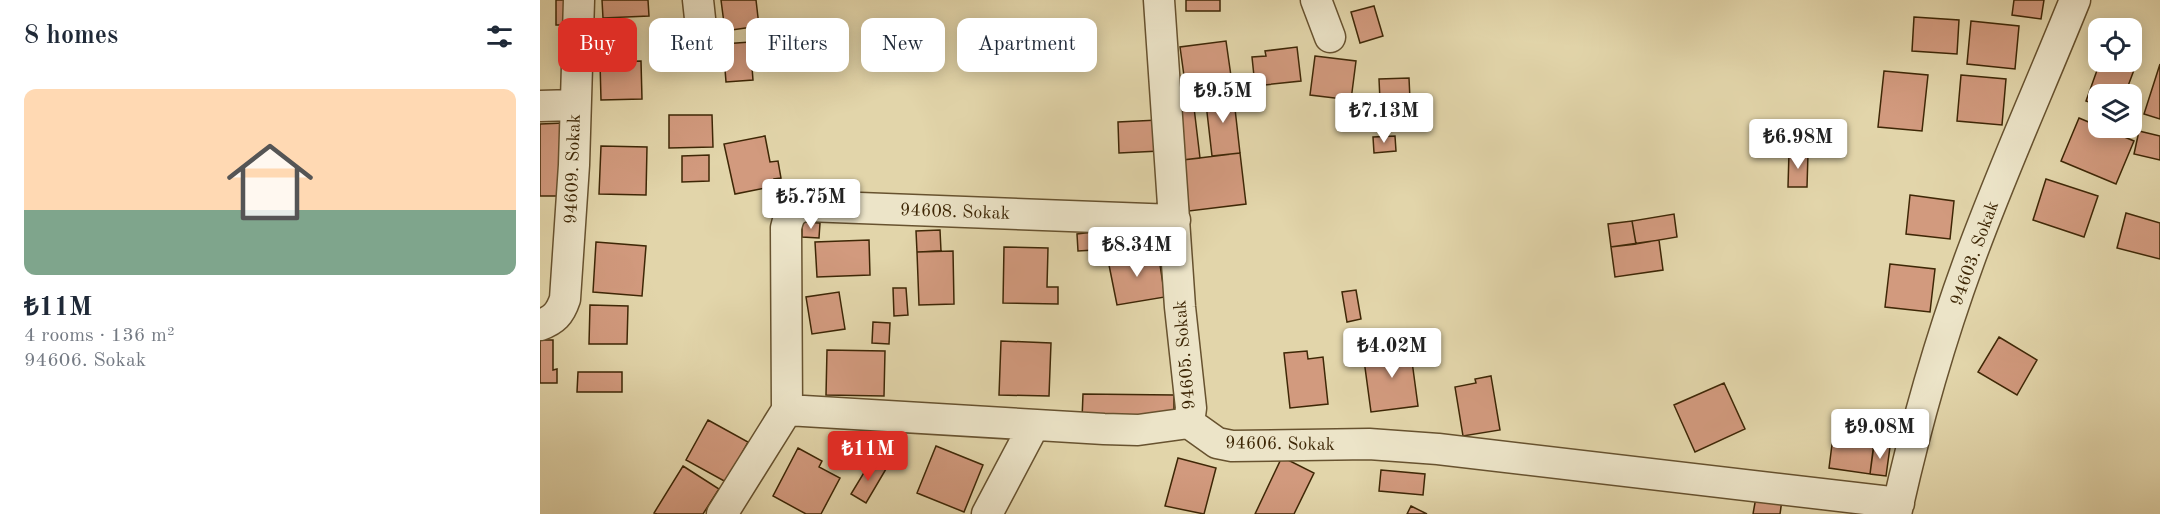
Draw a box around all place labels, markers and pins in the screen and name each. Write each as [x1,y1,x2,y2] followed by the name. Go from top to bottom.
[1181,73,1265,124] pin: ₺9.5M
[1335,93,1433,144] pin: ₺7.13M
[1749,119,1847,170] pin: ₺6.98M
[762,179,860,230] pin: ₺5.75M
[1088,227,1186,278] pin: ₺8.34M
[1343,328,1441,379] pin: ₺4.02M
[1831,409,1929,460] pin: ₺9.08M
[832,431,904,482] pin: ₺11M

